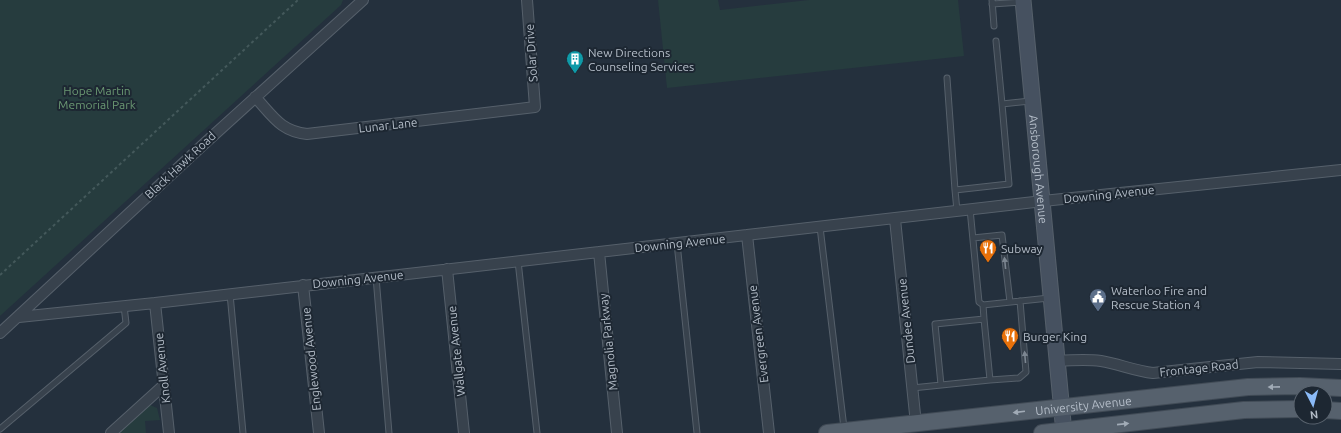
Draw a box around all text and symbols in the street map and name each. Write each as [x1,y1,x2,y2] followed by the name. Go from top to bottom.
[522,23,540,83] street label: Solar Drive
[588,46,694,73] place label: New Directions Counseling Services
[565,49,585,74] building icon: New Directions Counseling Services
[58,84,136,111] park label: Hope Martin Memorial Park
[1027,114,1051,224] street label: Ansborough Avenue
[358,115,418,135] street label: Lunar Lane
[142,129,218,201] street label: Black Hawk Road
[1063,183,1155,205] street label: Downing Avenue
[634,232,726,254] street label: Downing Avenue
[978,238,998,263] restaurant icon: Subway
[1001,242,1043,255] place label: Subway
[1002,257,1009,269] one-way arrow
[312,268,404,290] street label: Downing Avenue
[895,278,917,364] street label: Dundee Avenue
[746,284,770,384] street label: Evergreen Avenue
[1111,284,1207,311] place label: Waterloo Fire and Rescue Station 4
[1088,287,1108,312] public building icon: Waterloo Fire and Rescue Station 4
[596,293,620,391] street label: Magnolia Parkway
[445,305,467,397] street label: Wallgate Avenue
[299,307,323,411] street label: Englewood Avenue
[1000,326,1020,351] restaurant icon: Burger King
[1023,330,1087,343] place label: Burger King
[152,332,172,404] street label: Knoll Avenue
[1021,351,1028,363] one-way arrow
[1159,357,1239,379] street label: Frontage Road
[1267,384,1280,390] one-way arrow
[1293,385,1333,425] north arrow
[1035,393,1132,417] street label: University Avenue
[1013,409,1025,415] one-way arrow
[1309,409,1319,421] text: N
[1117,421,1129,427] one-way arrow

